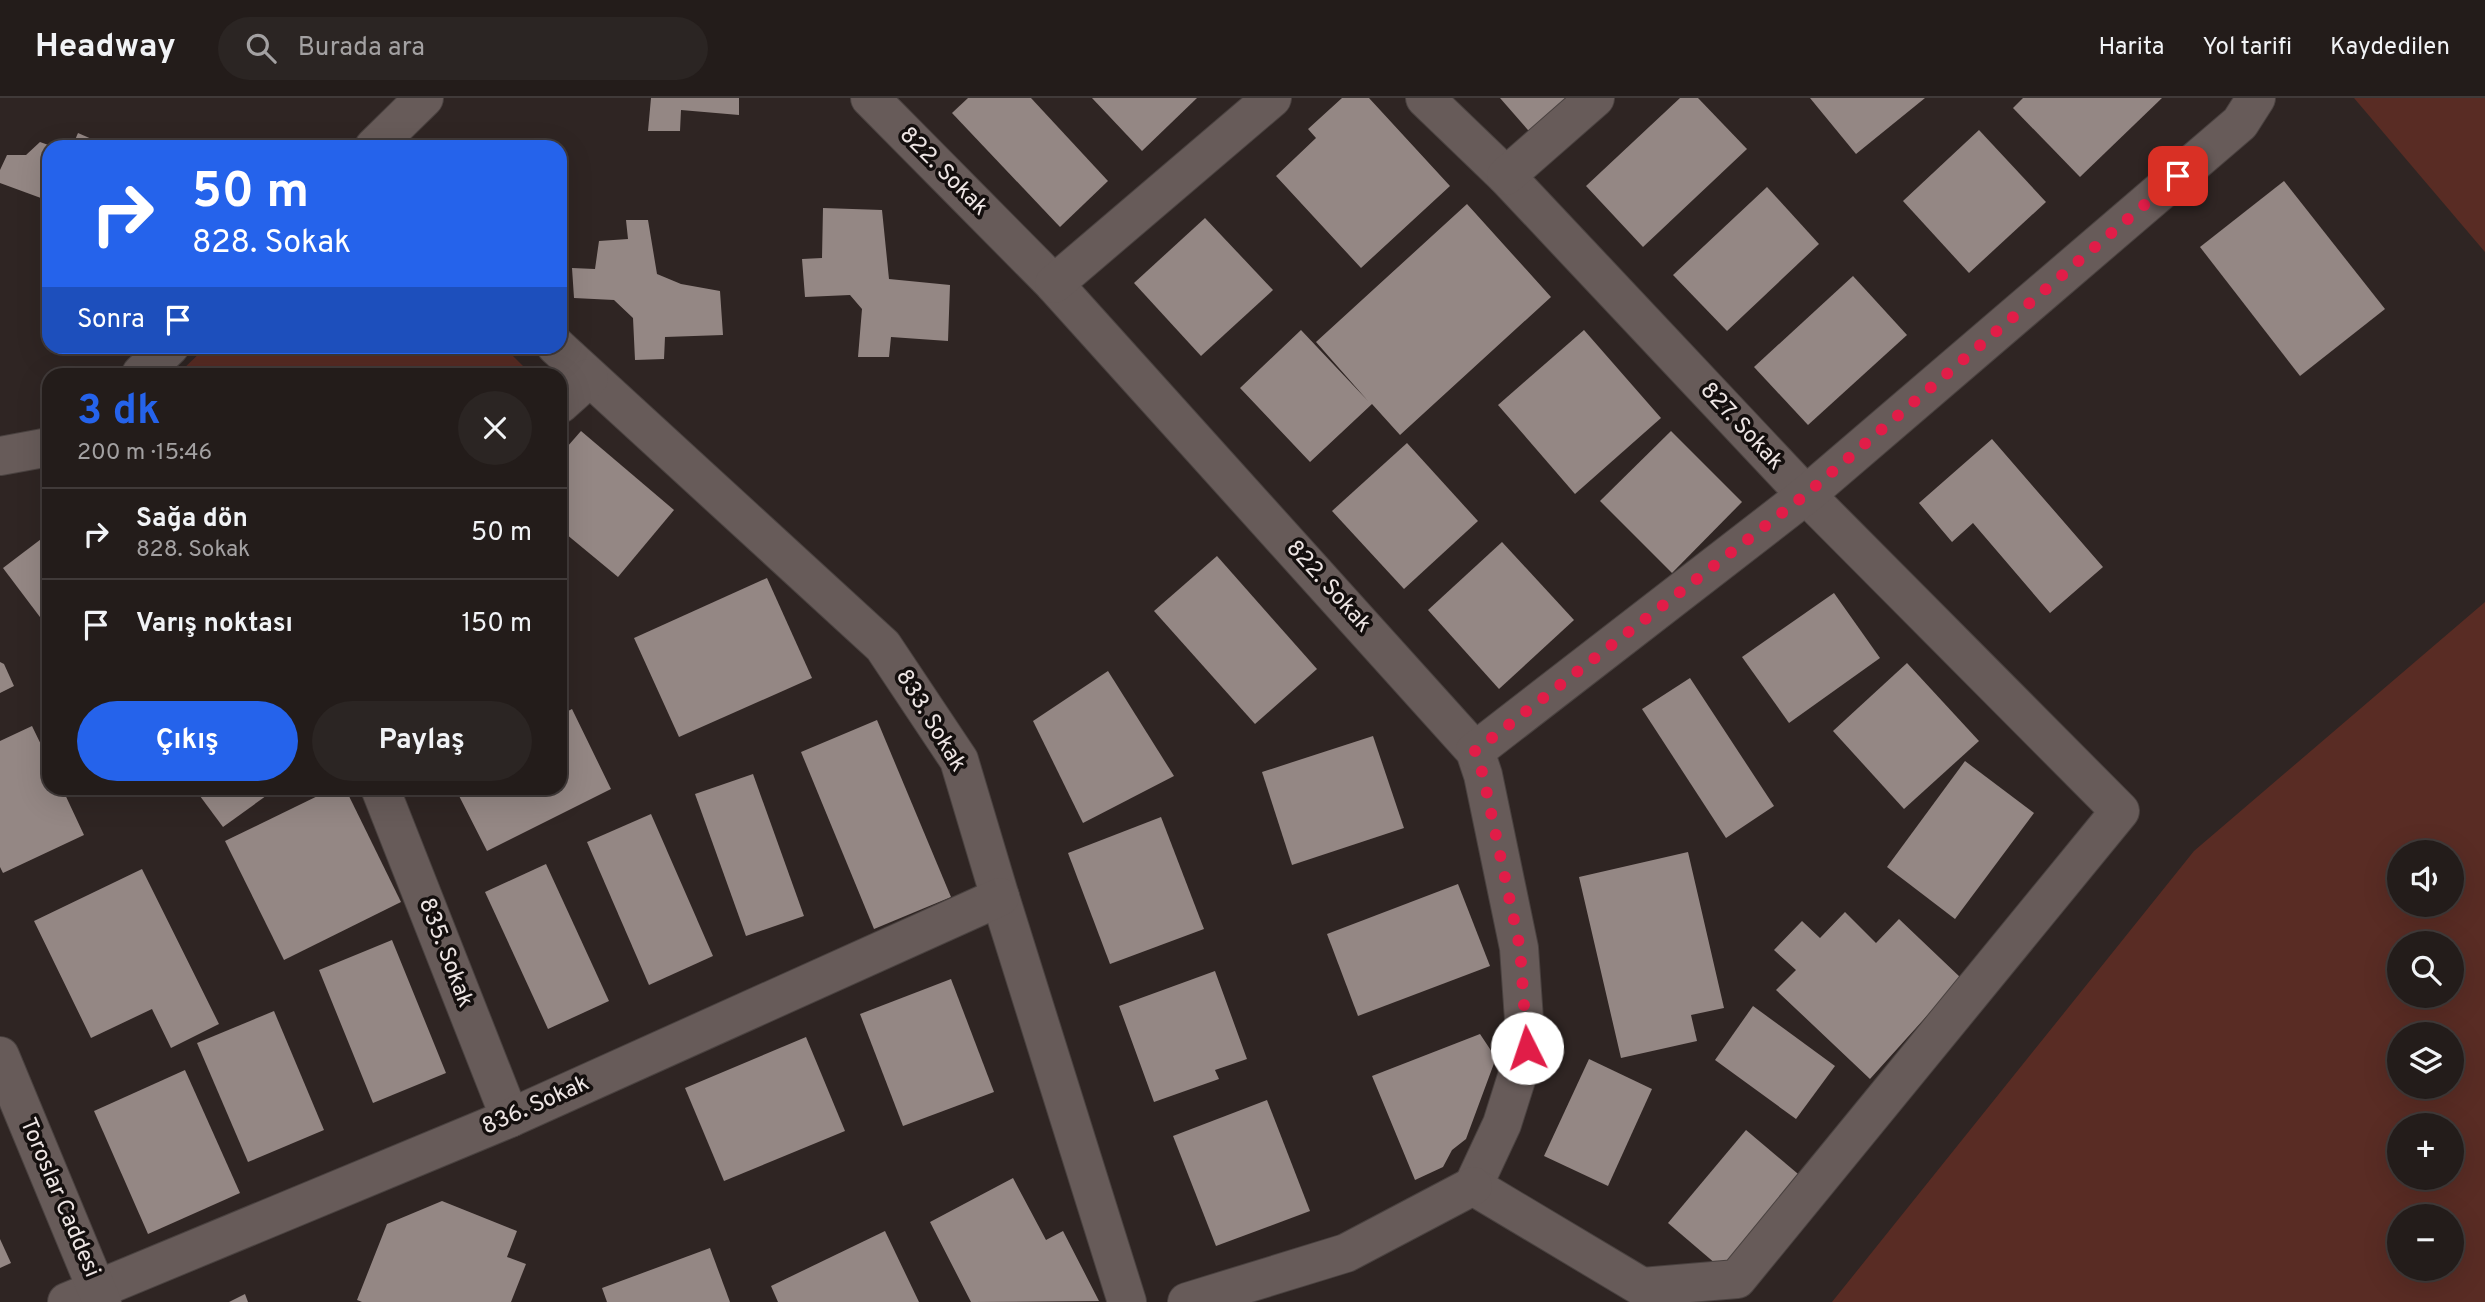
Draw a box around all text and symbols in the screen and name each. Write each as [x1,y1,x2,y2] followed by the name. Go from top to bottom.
[218,17,708,80] search box
[35,27,176,69] text: Headway
[242,29,280,67] icon: search
[298,32,425,65] text: Burada ara
[2099,33,2164,63] text: Harita
[2202,33,2292,63] text: Yol tarifi
[2330,33,2450,63] text: Kaydedilen
[892,121,994,223] street label: 822. Sokak
[2148,146,2208,206] pin
[2159,157,2197,195] icon: arrive
[192,163,309,225] text: 50 m
[77,168,168,259] icon: right
[192,224,351,264] text: 828. Sokak
[159,301,197,339] icon: arrive
[77,304,145,337] text: Sonra
[1693,377,1789,477] street label: 827. Sokak
[77,386,160,439] text: 3 dk
[458,391,532,465] button: close
[77,439,212,468] text: 200 m · 15:46
[136,503,248,536] text: Sağa dön
[77,515,115,553] icon: right
[471,517,532,550] text: 50 m
[1279,535,1377,639] street label: 822. Sokak
[136,536,250,565] text: 828. Sokak
[77,606,115,644] icon: arrive
[136,608,293,641] text: Varış noktası
[461,608,532,641] text: 150 m
[888,665,972,777] street label: 833. Sokak
[77,701,298,781] button: Çıkış
[312,701,532,781] button: Paylaş
[2387,840,2464,1281] map controls
[2387,840,2464,917] button: sound
[411,894,479,1012] street label: 835. Sokak
[2387,931,2464,1008] button: search
[1490,1011,1564,1085] position arrow
[2387,1022,2464,1099] button: layers
[478,1069,594,1143] street label: 836. Sokak
[2387,1113,2464,1190] button: +
[12,1114,106,1282] street label: Toroslar Caddesi
[2387,1204,2464,1281] button: −

